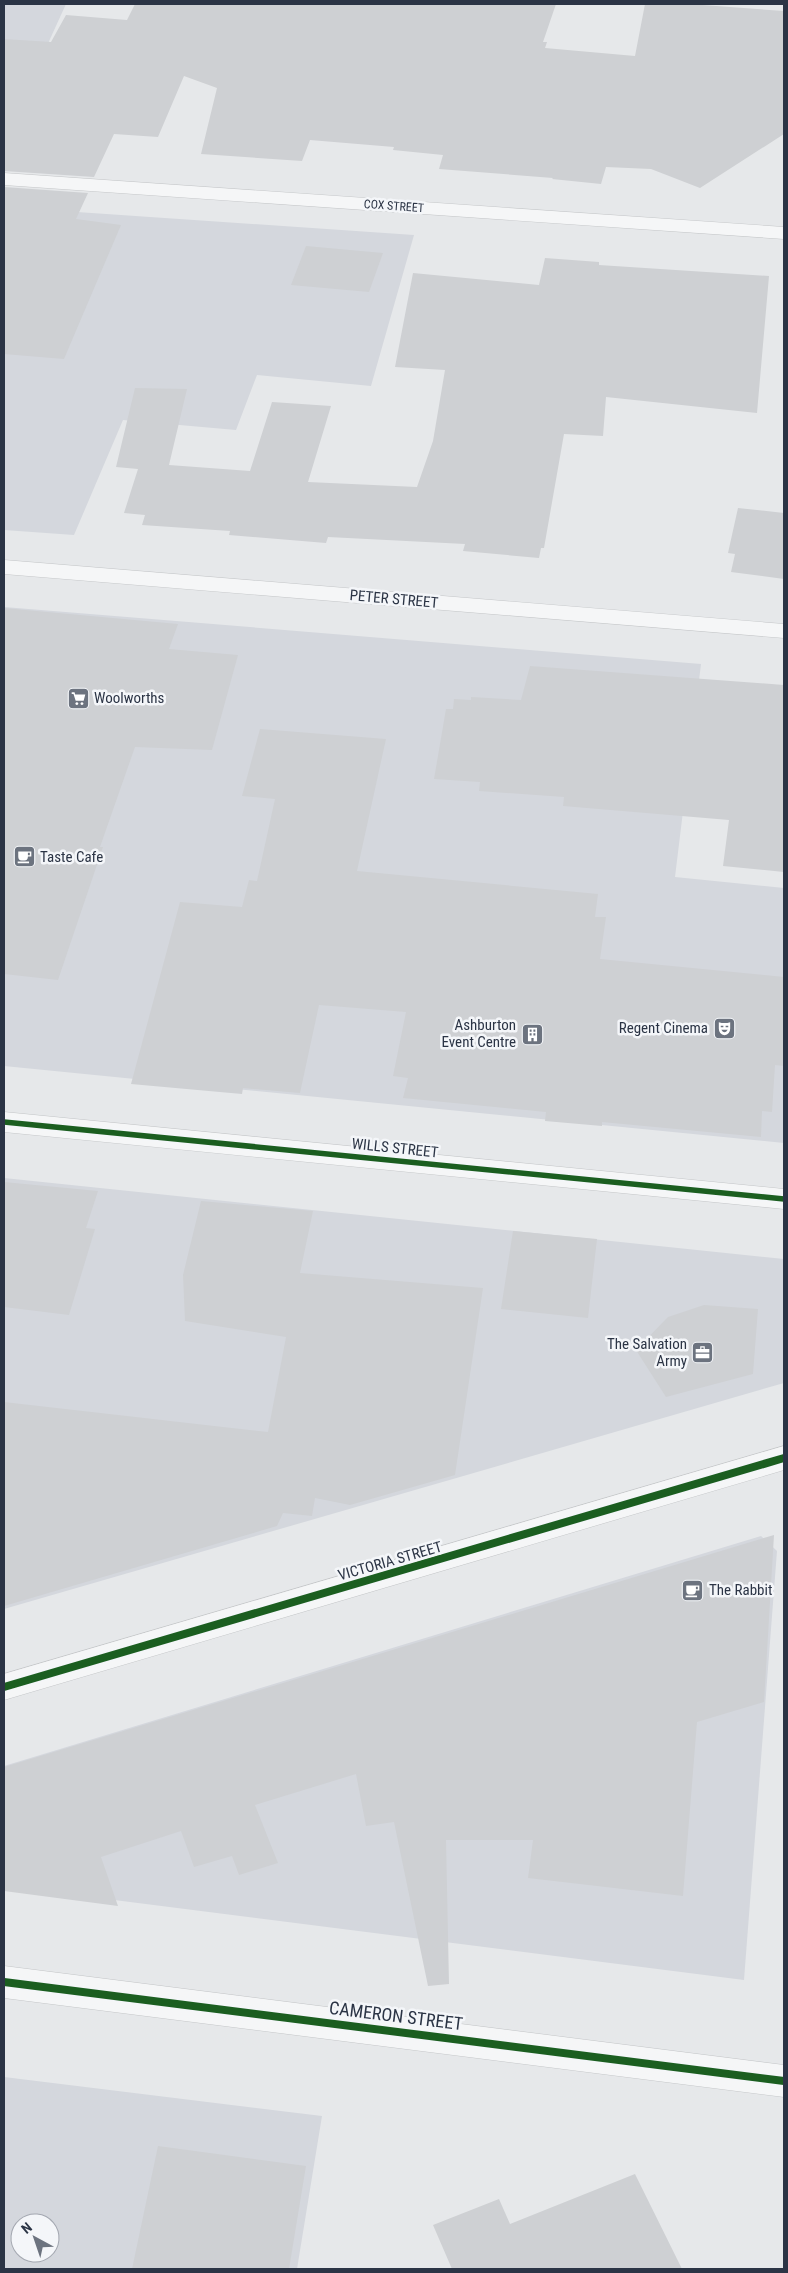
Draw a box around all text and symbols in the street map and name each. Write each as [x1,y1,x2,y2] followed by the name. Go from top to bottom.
[363,197,425,215] street label: COX STREET
[349,586,439,612] street label: PETER STREET
[66,686,90,710] supermarket icon: Woolworths
[94,689,165,707] place label: Woolworths
[12,845,36,869] cafe icon: Taste Cafe
[40,848,103,866] place label: Taste Cafe
[442,1016,516,1051] place label: Ashburton Event Centre
[712,1016,736,1040] theatre icon: Regent Cinema
[619,1019,708,1037] place label: Regent Cinema
[520,1022,544,1046] building icon: Ashburton Event Centre
[351,1134,439,1162] street label: WILLS STREET
[607,1335,687,1370] place label: The Salvation Army
[691,1341,715,1365] office icon: The Salvation Army
[336,1537,444,1584] street label: VICTORIA STREET
[681,1578,705,1602] cafe icon: The Rabbit
[709,1581,772,1599] place label: The Rabbit
[328,1997,464,2034] street label: CAMERON STREET
[10,2213,60,2263] north arrow
[18,2219,35,2237] text: N

